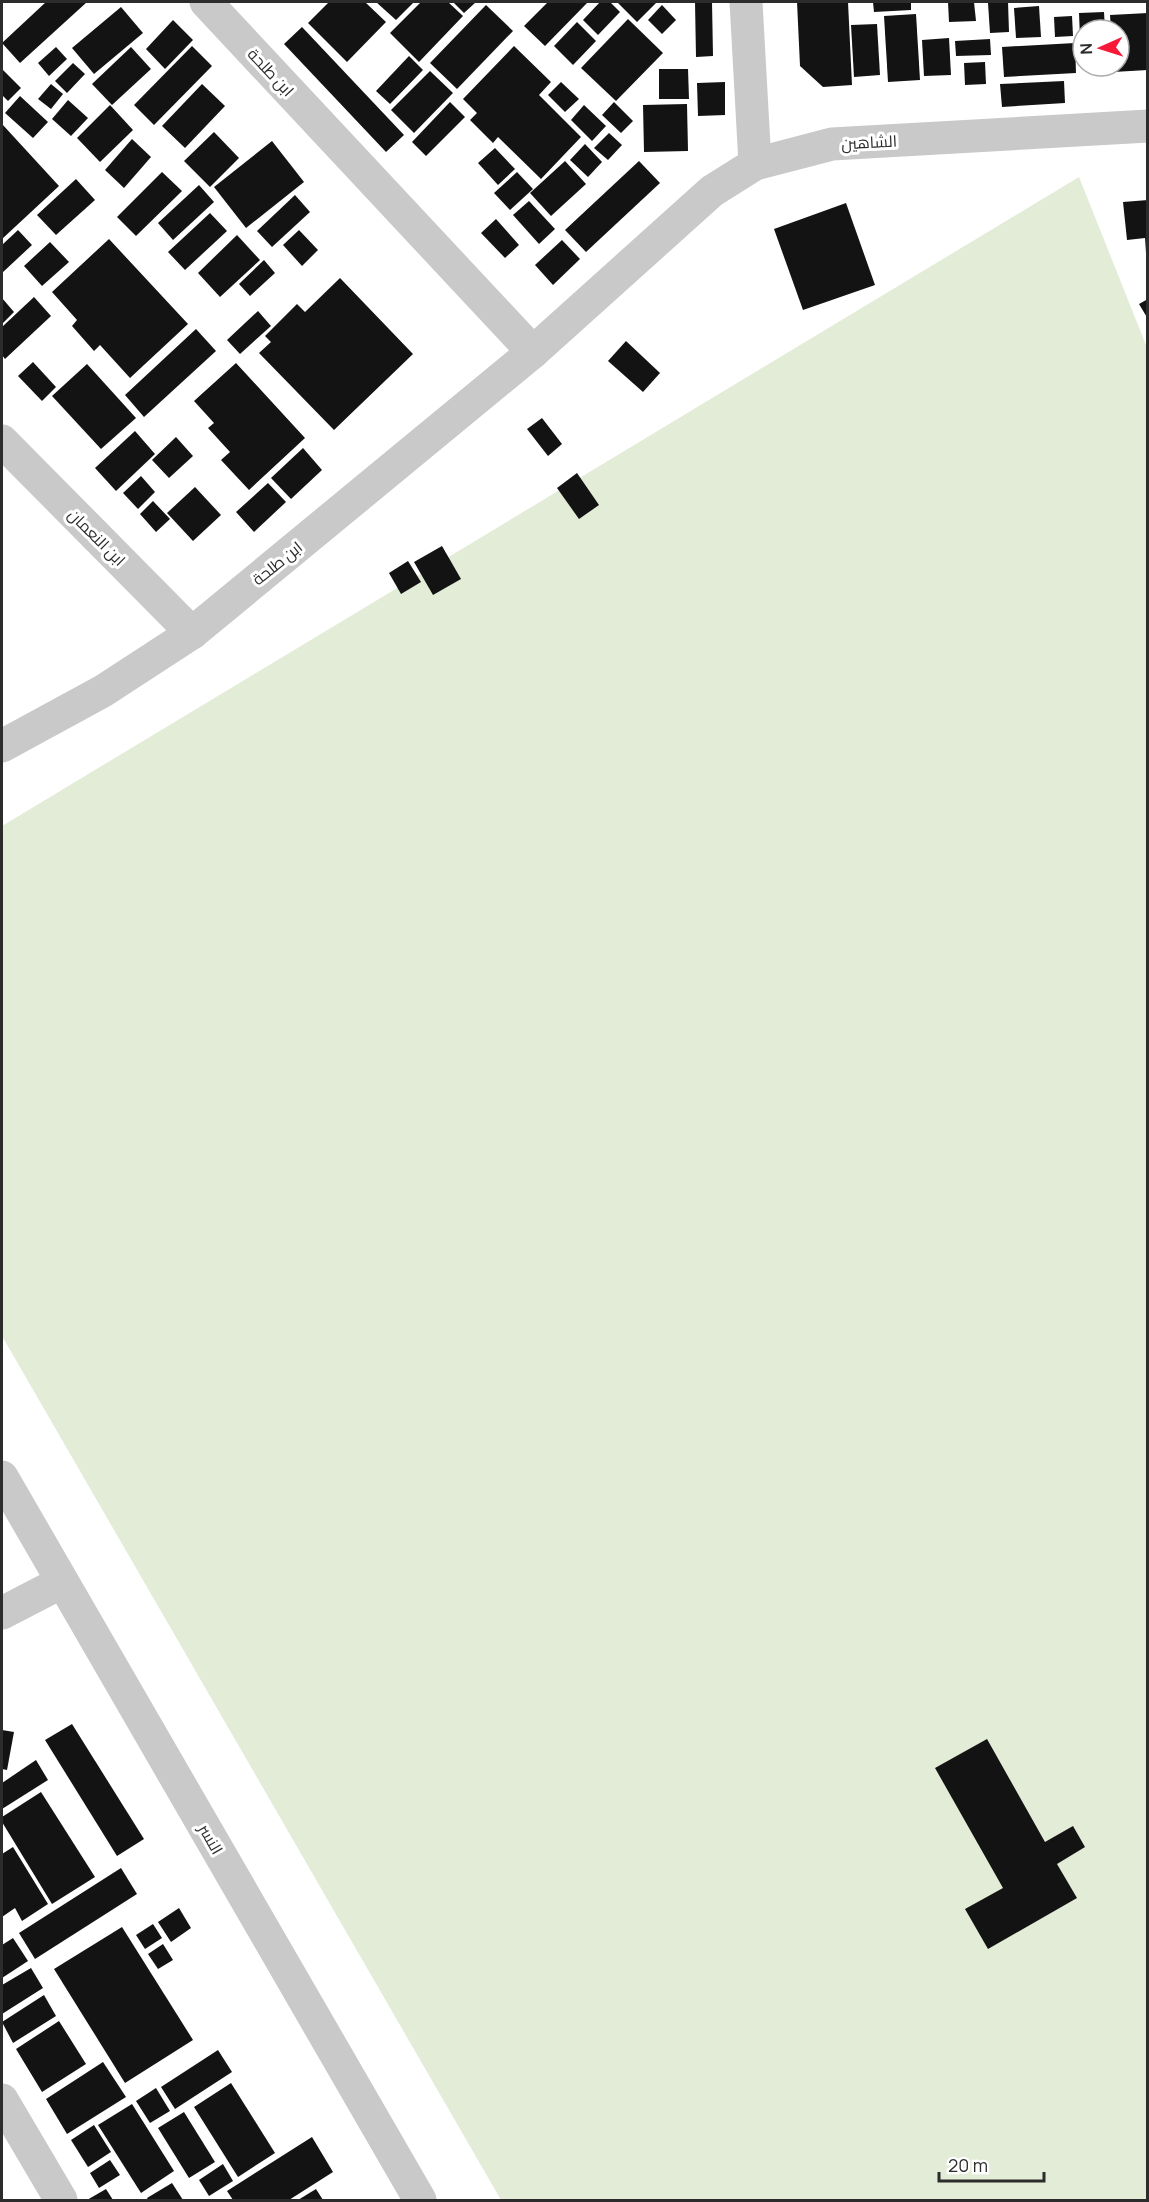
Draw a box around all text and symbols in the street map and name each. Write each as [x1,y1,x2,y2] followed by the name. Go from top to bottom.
[1071,18,1131,78] north arrow
[1075,42,1097,55] text: N
[243,43,299,101] street label: ابن طلحة
[841,130,897,154] street label: الشاهين
[64,504,130,570] street label: ابن النعمان
[247,536,307,590] street label: ابن طلحة
[193,1819,228,1858] street label: النسر
[939,2145,1044,2183] scale bar
[948,2153,988,2177] text: 20 m

